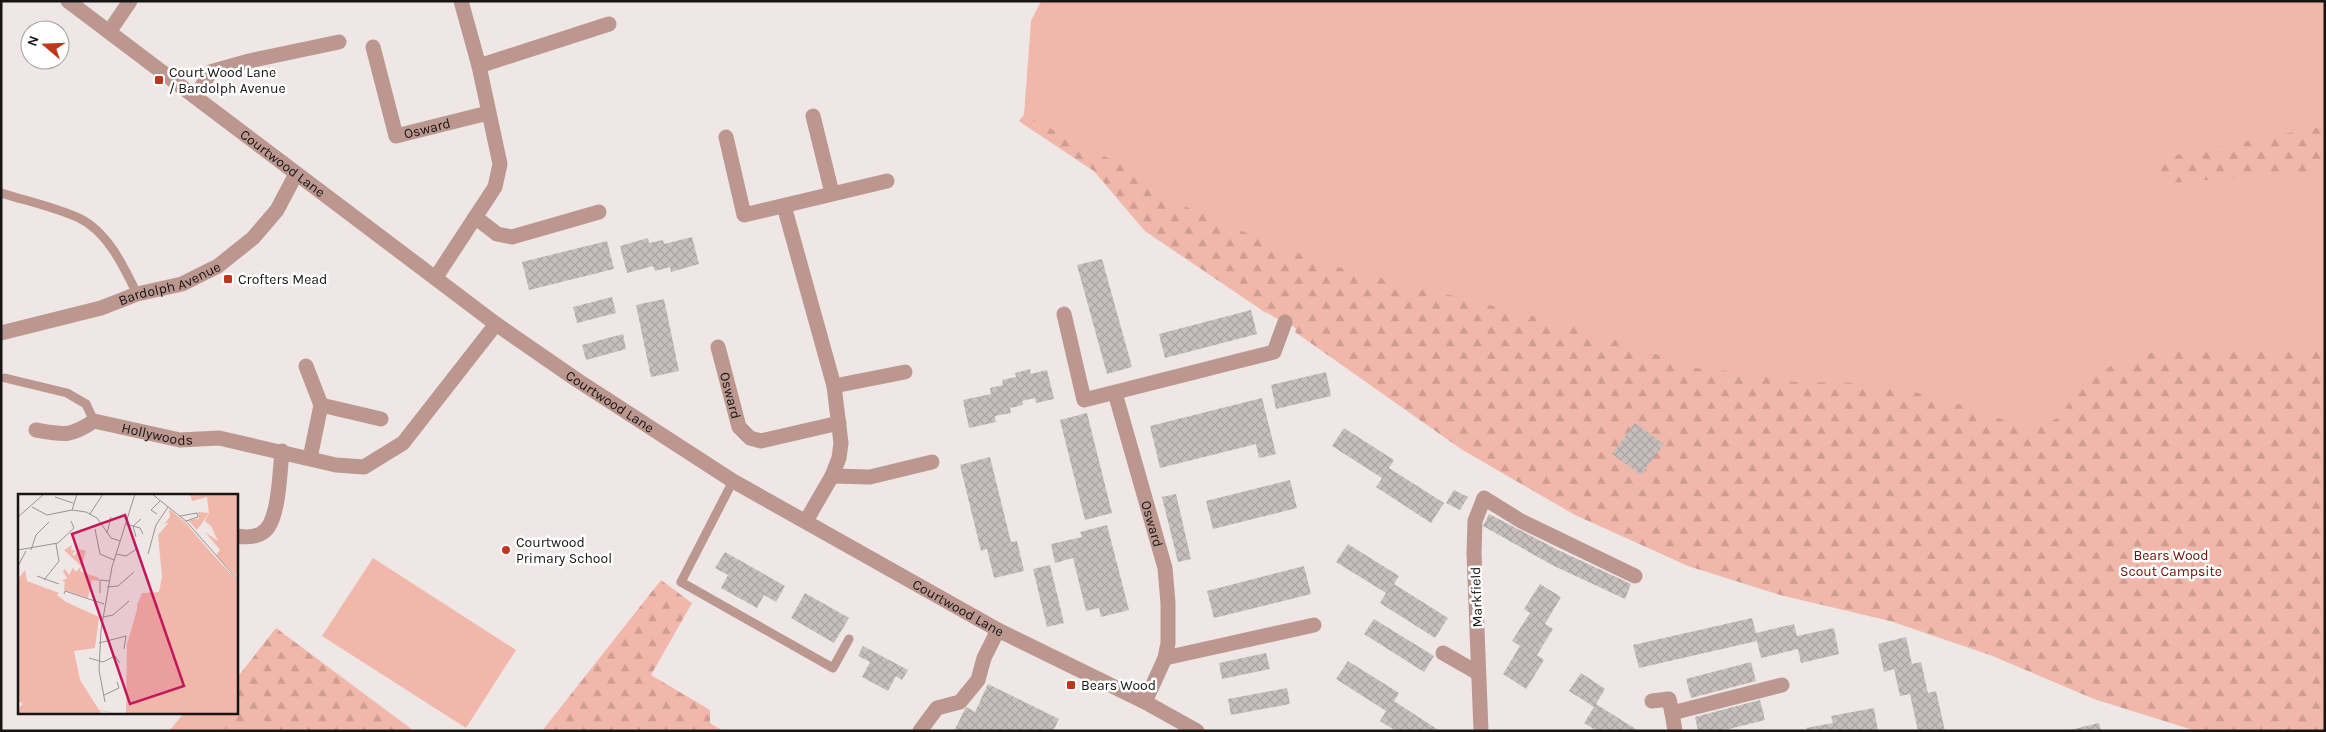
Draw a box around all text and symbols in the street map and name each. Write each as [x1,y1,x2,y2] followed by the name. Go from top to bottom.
[20,20,70,70] north arrow
[24,33,43,48] text: N
[169,64,286,97] place label: Court Wood Lane / Bardolph Avenue
[153,74,165,86] marker: Court Wood Lane / Bardolph Avenue
[402,115,452,143] street label: Osward
[237,126,328,201] street label: Courtwood Lane
[116,258,224,309] street label: Bardolph Avenue
[238,271,327,288] place label: Crofters Mead
[222,273,234,285] marker: Crofters Mead
[562,367,657,437] street label: Courtwood Lane
[716,370,744,421] street label: Osward
[120,419,193,449] street label: Hollywoods
[18,494,238,714] inset map
[1137,499,1167,549] street label: Osward
[516,534,612,567] place label: Courtwood Primary School
[500,544,512,556] marker: Courtwood Primary School
[2120,547,2222,580] park label: Bears Wood Scout Campsite
[1467,566,1486,628] street label: Markfield
[909,576,1006,641] street label: Courtwood Lane
[1081,677,1156,694] place label: Bears Wood
[1065,679,1077,691] marker: Bears Wood

